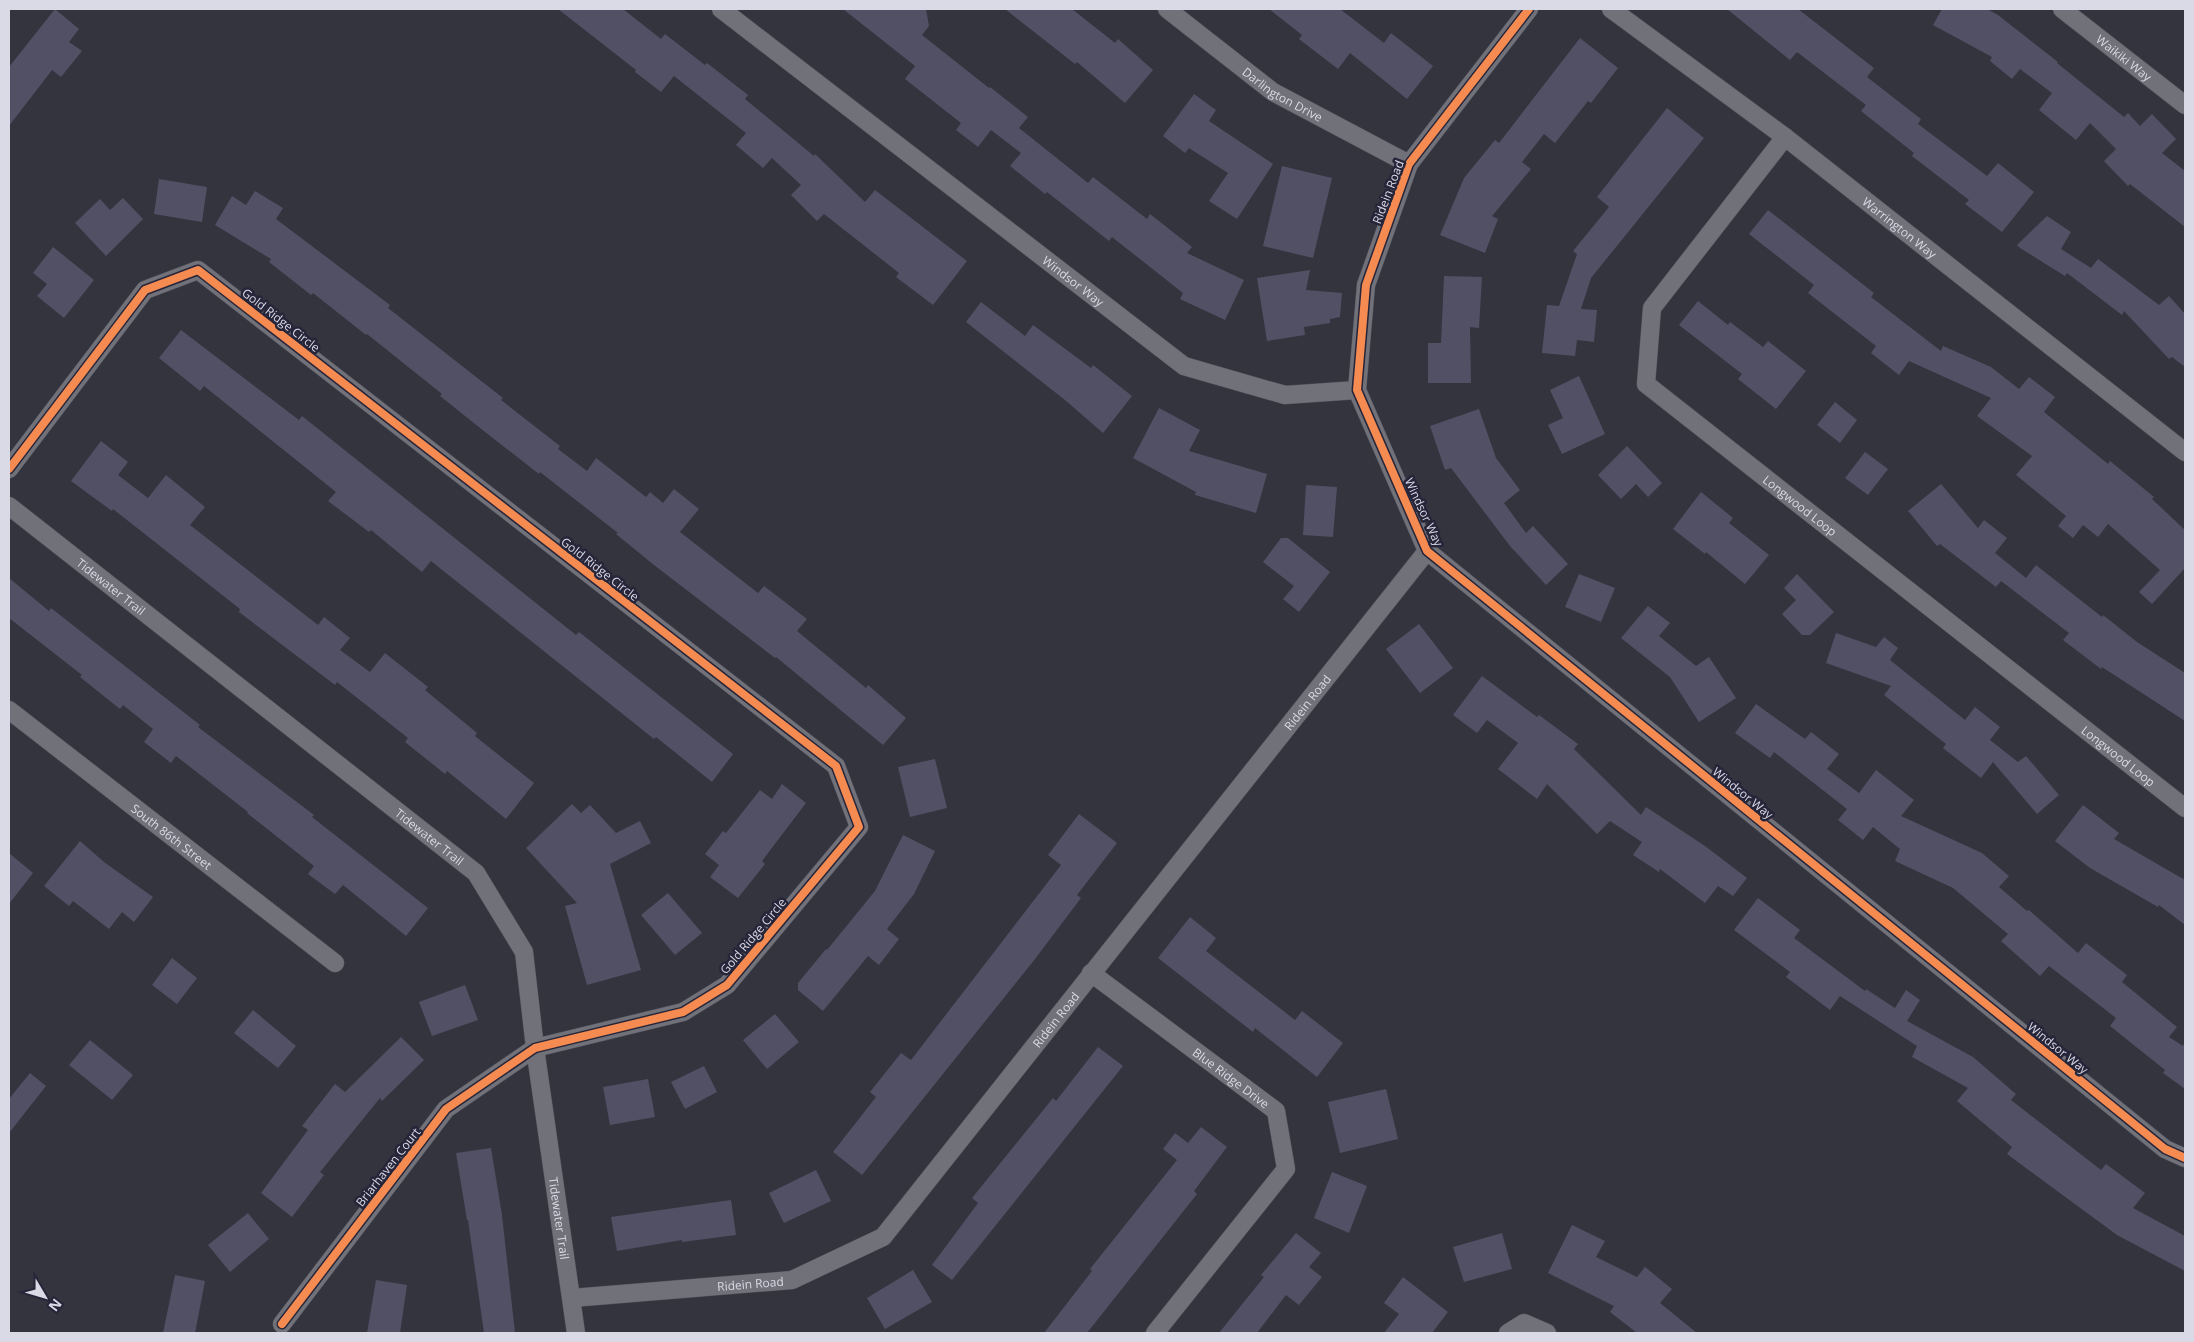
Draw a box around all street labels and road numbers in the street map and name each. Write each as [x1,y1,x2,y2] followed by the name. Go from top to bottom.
[2093,30,2156,85] street label: Waikiki Way
[1239,63,1326,125] street label: Darlington Drive
[1368,158,1408,226] street label: Ridein Road
[1859,193,1941,263] street label: Warrington Way
[1039,252,1109,311] street label: Windsor Way
[238,284,324,356] street label: Gold Ridge Circle
[1760,471,1841,540] street label: Longwood Loop
[1401,475,1448,550] street label: Windsor Way
[557,533,643,605] street label: Gold Ridge Circle
[73,554,149,619] street label: Tidewater Trail
[1280,671,1335,734] street label: Ridein Road
[2078,721,2159,790] street label: Longwood Loop
[1709,763,1778,823] street label: Windsor Way
[128,800,216,873] street label: South 86th Street
[392,804,468,869] street label: Tidewater Trail
[716,894,790,978] street label: Gold Ridge Circle
[1028,988,1083,1051] street label: Ridein Road
[2024,1018,2093,1078] street label: Windsor Way
[1189,1043,1273,1112] street label: Blue Ridge Drive
[352,1124,424,1210] street label: Briarhaven Court
[545,1176,574,1261] street label: Tidewater Trail
[716,1272,784,1295] street label: Ridein Road

